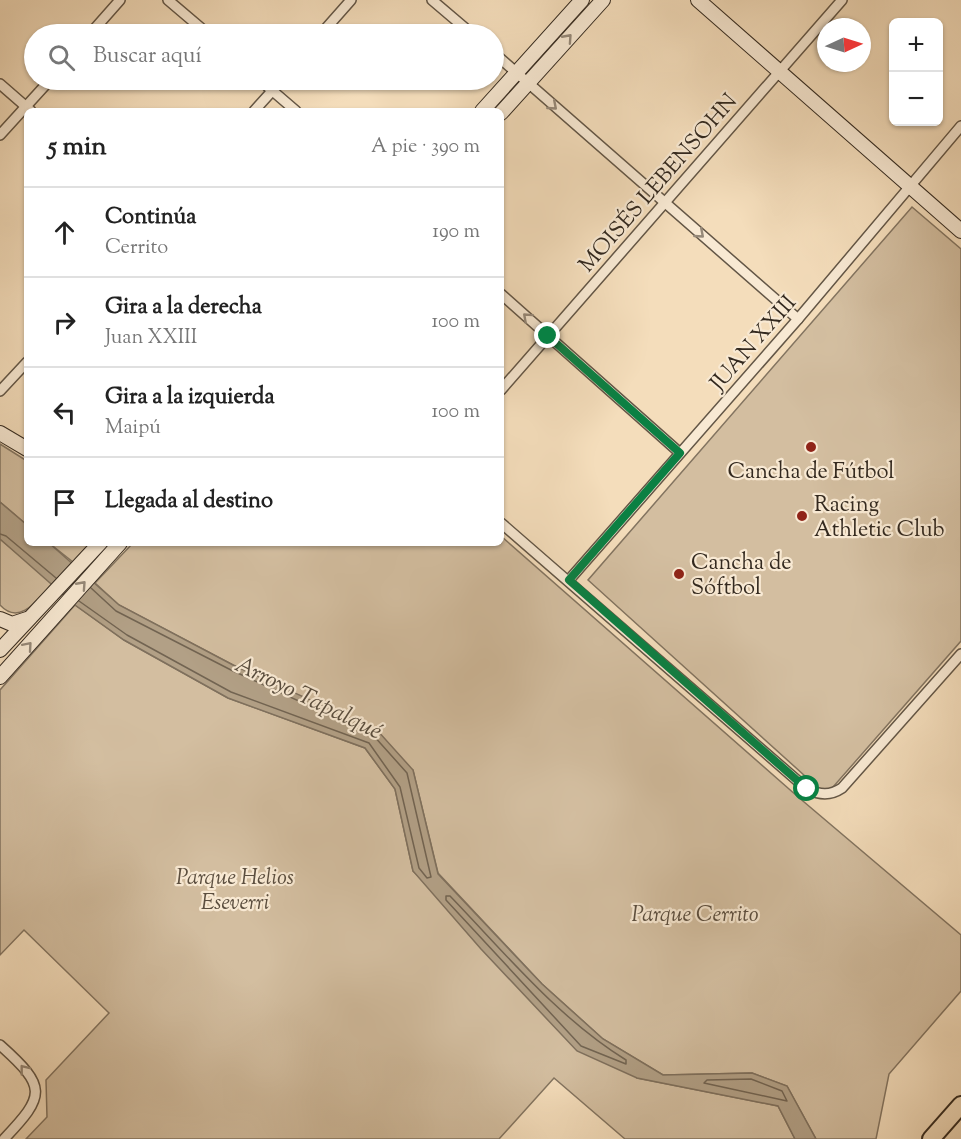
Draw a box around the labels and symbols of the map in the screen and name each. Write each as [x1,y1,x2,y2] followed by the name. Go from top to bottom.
[817,18,871,72] north arrow
[561,34,572,45] one-way arrow
[572,87,746,281] street label: MOISÉS LEBENSOHN
[546,98,557,109] one-way arrow
[693,227,704,238] one-way arrow
[703,289,805,400] street label: JUAN XXIII
[523,313,533,324] one-way arrow
[534,322,560,348] route end
[804,440,818,454] marker: Cancha de Fútbol
[727,457,895,489] place label: Cancha de Fútbol
[814,490,945,547] place label: Racing Athletic Club
[795,509,809,523] marker: Racing Athletic Club
[691,548,791,605] place label: Cancha de Sóftbol
[672,567,686,581] marker: Cancha de Sóftbol
[75,581,86,592] one-way arrow
[21,642,32,653] one-way arrow
[229,648,388,749] water label: Arroyo Tapalqué
[793,775,819,801] route start
[176,863,294,920] park label: Parque Helios Eseverri
[631,900,759,932] park label: Parque Cerrito
[21,1065,32,1076] one-way arrow

